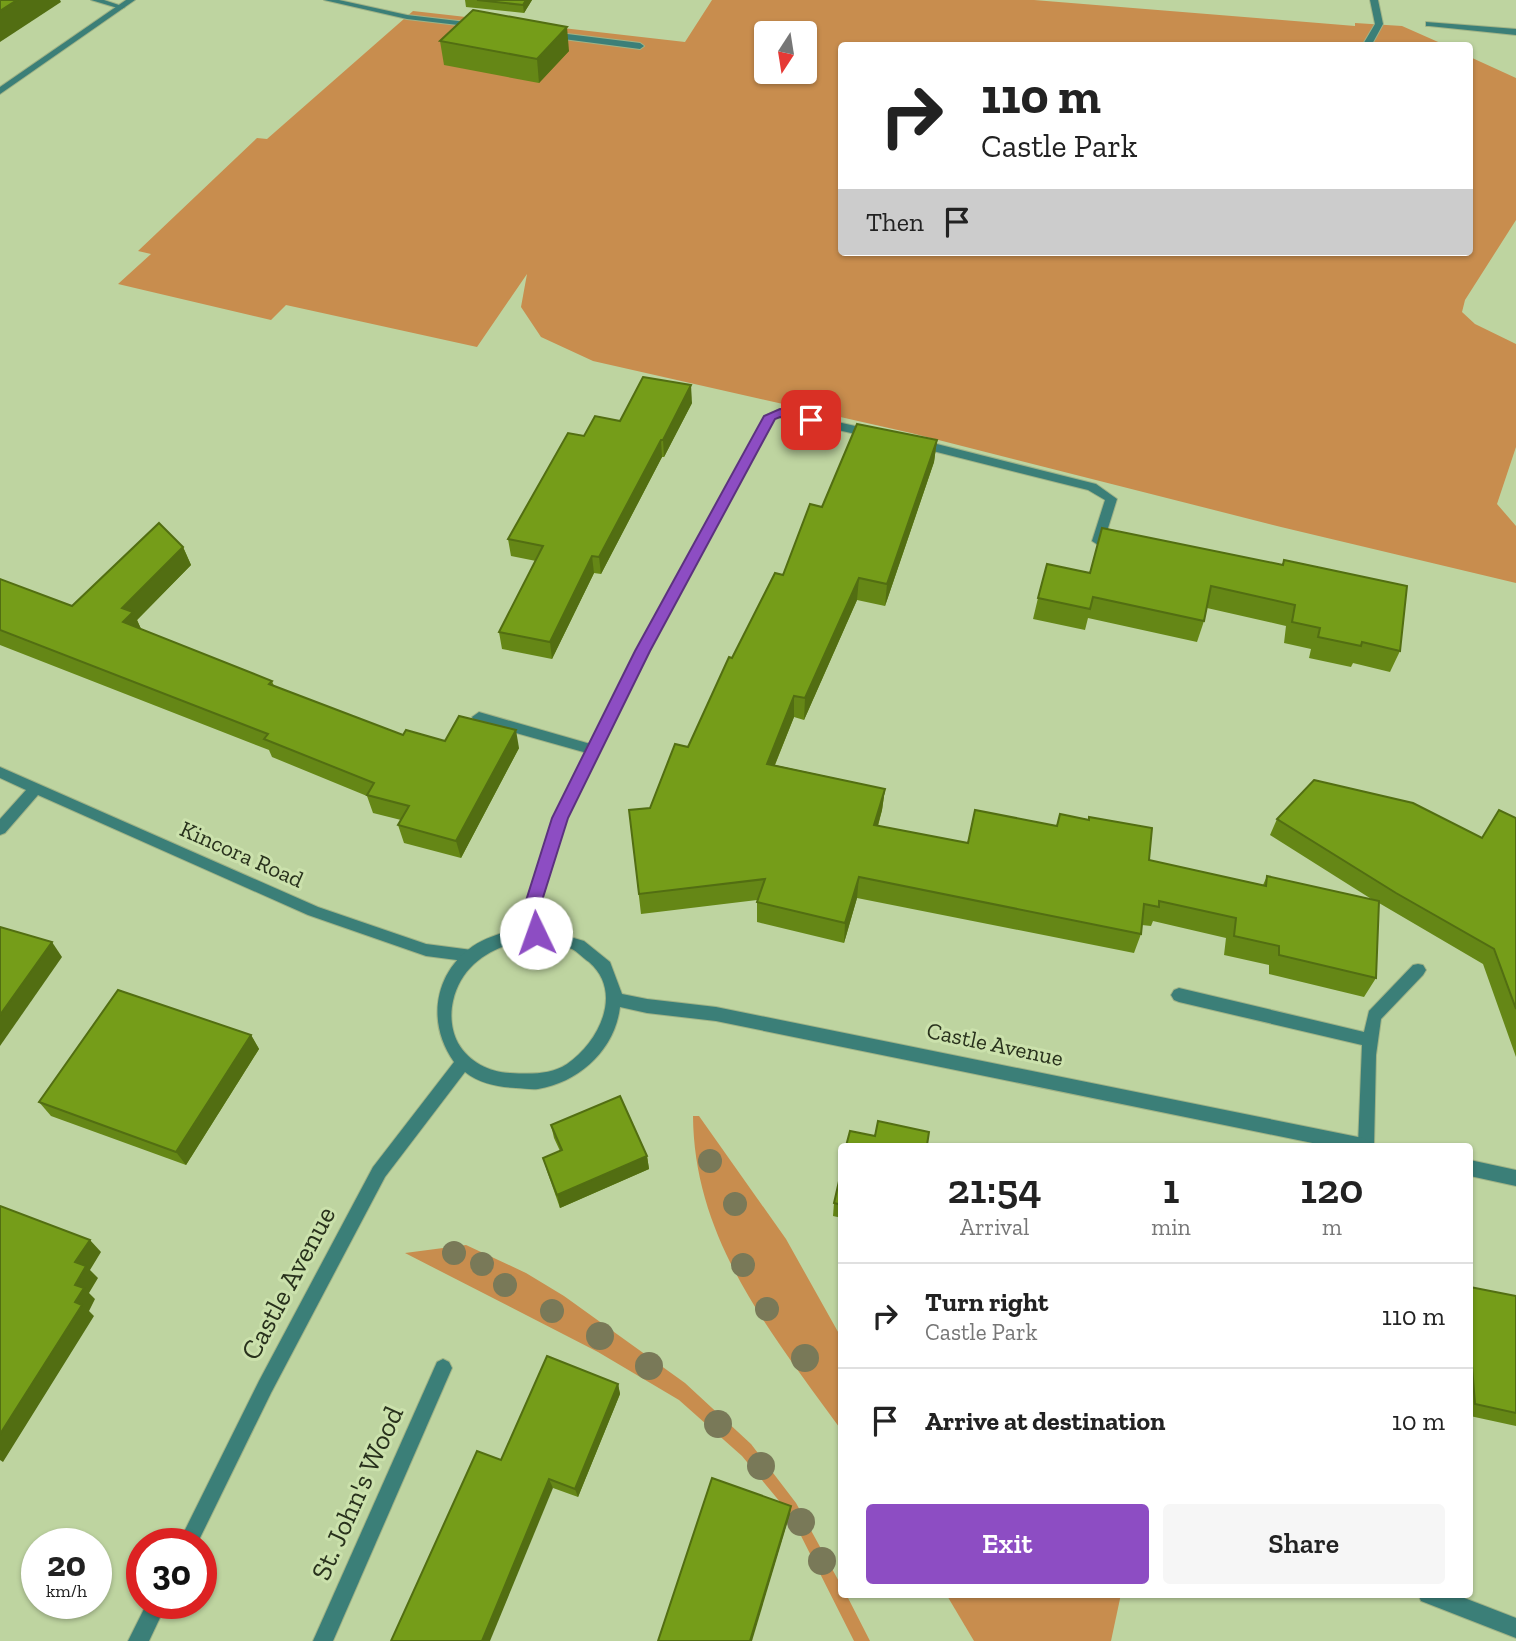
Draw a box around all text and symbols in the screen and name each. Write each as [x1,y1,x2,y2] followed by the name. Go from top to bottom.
[754,21,817,84] north arrow
[754,21,817,84] map controls
[981,67,1101,126] text: 110 m
[866,70,957,161] icon: right
[981,127,1137,165] text: Castle Park
[938,203,976,241] icon: arrive
[866,206,924,238] text: Then
[781,390,841,450] pin
[792,401,830,439] icon: arrive
[176,814,308,894] street label: Kincora Road
[499,896,573,970] position arrow
[924,1016,1066,1072] street label: Castle Avenue
[948,1163,1042,1214] text: 21:54
[1163,1163,1179,1214] text: 1
[1300,1163,1363,1214] text: 120
[234,1201,342,1365] street label: Castle Avenue
[960,1213,1029,1241] text: Arrival
[1151,1213,1191,1241] text: min
[1322,1213,1342,1241] text: m
[925,1286,1048,1318] text: Turn right
[866,1297,904,1335] icon: right
[1382,1300,1445,1332] text: 110 m
[925,1318,1037,1346] text: Castle Park
[304,1401,410,1585] street label: St. John's Wood
[866,1402,904,1440] icon: arrive
[925,1405,1165,1437] text: Arrive at destination
[1392,1405,1445,1437] text: 10 m
[866,1504,1149,1584] button: Exit
[1163,1504,1445,1584] button: Share
[126,1528,217,1619] speed limit sign: 30
[47,1543,86,1585] text: 20
[46,1580,87,1602] text: km/h

